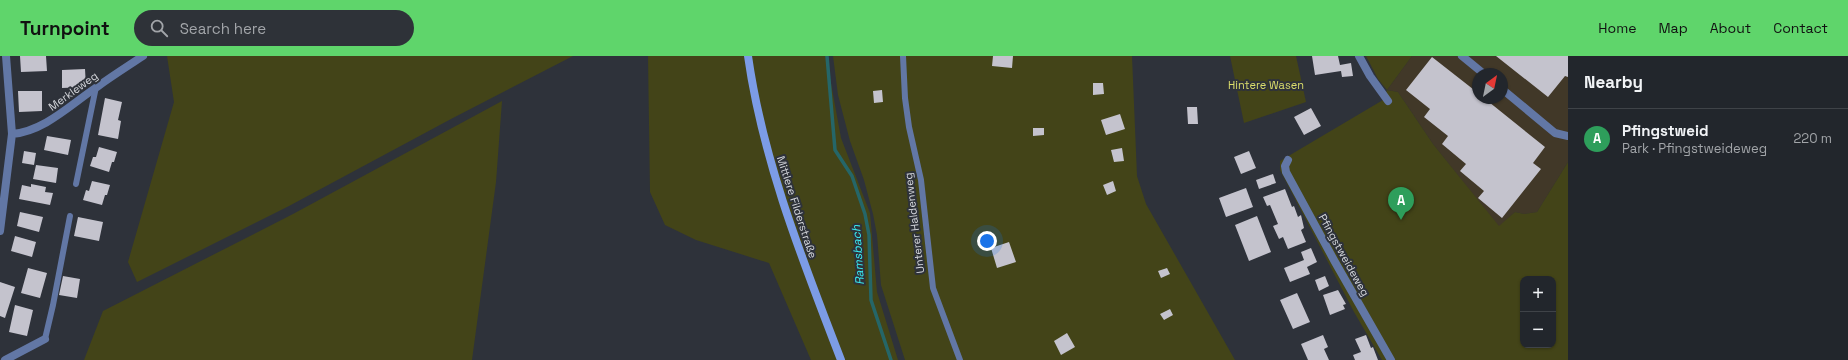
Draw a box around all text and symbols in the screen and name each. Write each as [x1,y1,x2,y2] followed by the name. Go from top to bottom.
[134,10,414,46] search box
[20,16,110,41] text: Turnpoint
[148,17,170,39] icon: search
[180,19,266,38] text: Search here
[1598,19,1636,37] text: Home
[1658,19,1688,37] text: Map
[1710,19,1751,37] text: About
[1773,19,1828,37] text: Contact
[46,68,100,114] street label: Merkleweg
[1472,68,1508,104] north arrow
[1584,71,1643,93] text: Nearby
[1228,78,1304,92] park label: Hintere Wasen
[1622,121,1708,140] text: Pfingstweid
[1593,130,1601,147] text: A
[1793,130,1832,147] text: 220 m
[1622,140,1767,157] text: Park · Pfingstweideweg
[774,154,820,260] street label: Mittlere Filderstraße
[901,172,927,274] street label: Unterer Haldenweg
[1388,187,1414,220] pin: A
[1316,211,1372,299] street label: Pfingstweideweg
[848,224,868,286] water label: Ramsbach
[977,231,997,251] your location
[1520,276,1556,348] map controls
[1520,276,1556,312] button: +
[1520,312,1556,348] button: −

